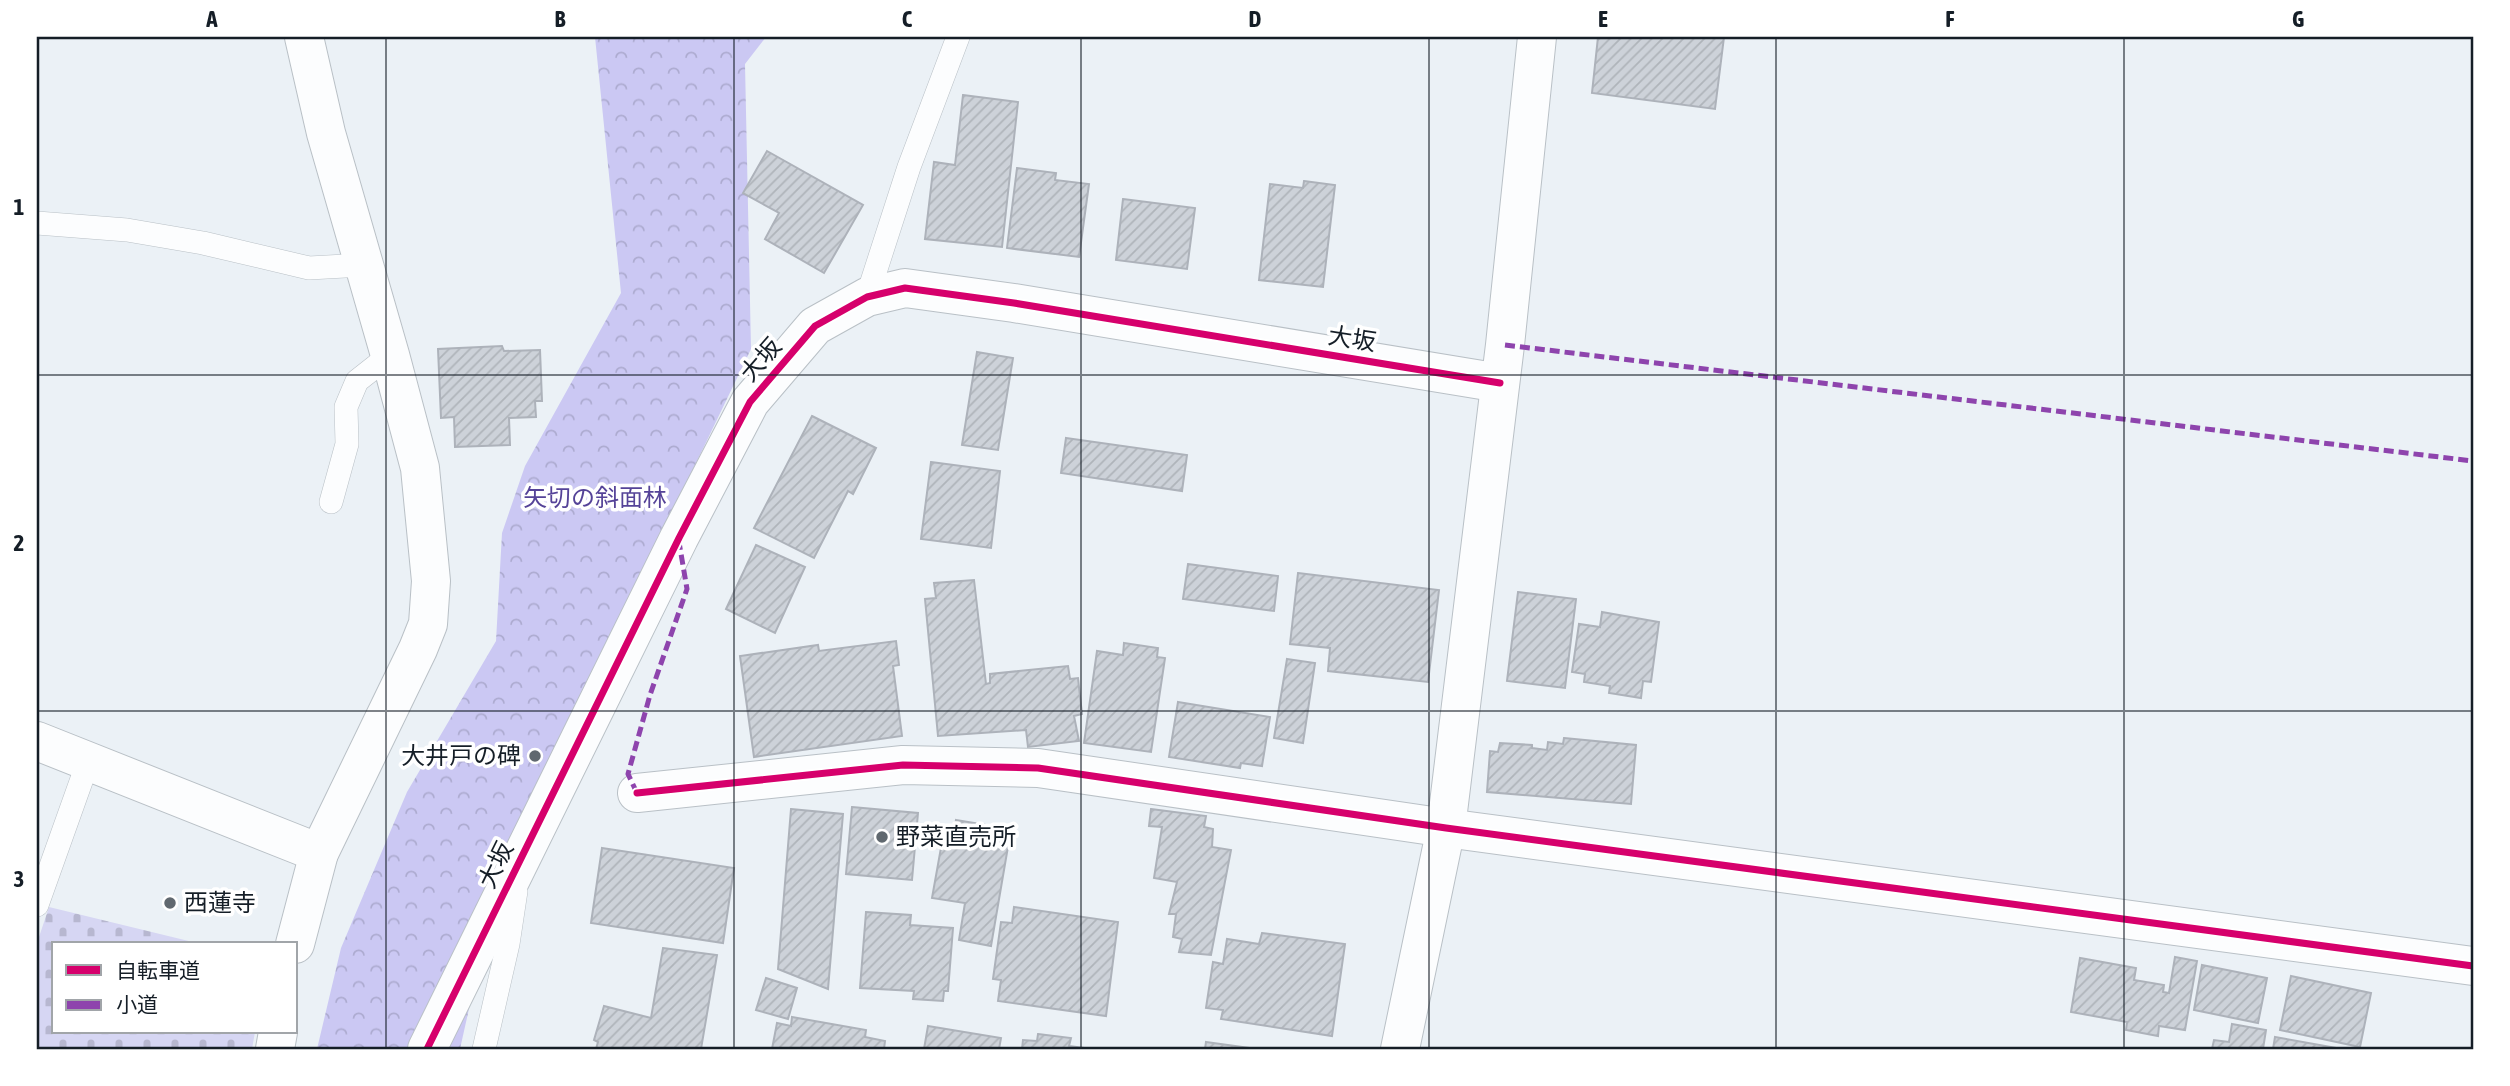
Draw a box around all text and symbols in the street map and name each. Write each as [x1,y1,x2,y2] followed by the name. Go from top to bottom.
[205,6,218,32] text: A
[555,6,566,32] text: B
[902,6,913,32] text: C
[1249,6,1262,32] text: D
[1598,6,1608,32] text: E
[1945,6,1955,32] text: F
[2292,6,2304,32] text: G
[14,194,25,220] text: 1
[1326,321,1378,356] street label: 大坂
[735,333,787,387] street label: 大坂
[523,484,667,511] park label: 矢切の斜面林
[14,530,24,556] text: 2
[401,742,521,769] place label: 大井戸の碑
[527,748,543,764] marker: 大井戸の碑
[896,823,1016,850] place label: 野菜直売所
[874,829,890,845] marker: 野菜直売所
[473,837,518,892] street label: 大坂
[14,866,24,892] text: 3
[184,889,256,916] place label: 西蓮寺
[162,895,178,911] marker: 西蓮寺
[52,942,298,1034] legend
[116,958,200,982] text: 自転車道
[116,992,158,1016] text: 小道

